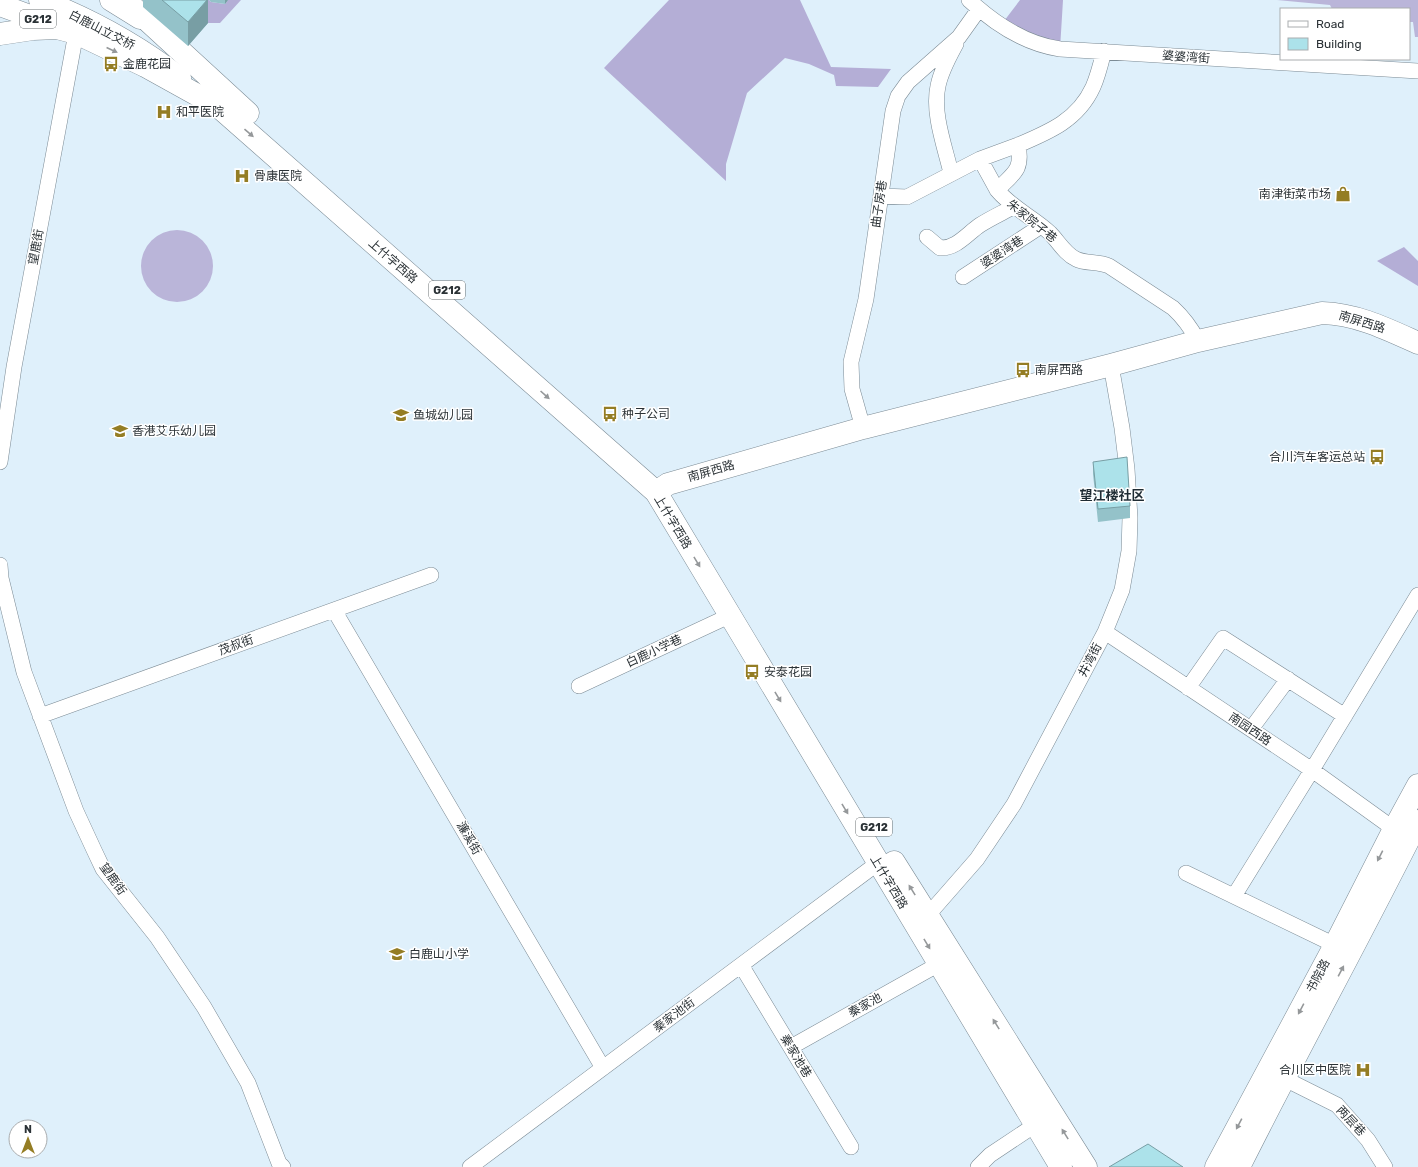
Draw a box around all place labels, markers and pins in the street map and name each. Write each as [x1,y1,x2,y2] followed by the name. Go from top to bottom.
[102,55,120,73] bus stop icon: 金鹿花园
[123,57,171,71] place label: 金鹿花园
[155,103,173,121] hospital icon: 和平医院
[176,105,224,119] place label: 和平医院
[233,167,251,185] hospital icon: 骨康医院
[254,169,302,183] place label: 骨康医院
[1334,185,1352,203] shop icon: 南津街菜市场
[1259,187,1331,201] place label: 南津街菜市场
[1014,361,1032,379] bus stop icon: 南屏西路
[1035,363,1083,377] place label: 南屏西路
[601,405,619,423] bus stop icon: 种子公司
[392,406,410,424] school or university icon: 鱼城幼儿园
[622,407,670,421] place label: 种子公司
[413,408,473,422] place label: 鱼城幼儿园
[111,422,129,440] school or university icon: 香港艾乐幼儿园
[132,424,216,438] place label: 香港艾乐幼儿园
[1368,448,1386,466] bus stop icon: 合川汽车客运总站
[1269,450,1365,464] place label: 合川汽车客运总站
[743,663,761,681] bus stop icon: 安泰花园
[764,665,812,679] place label: 安泰花园
[388,945,406,963] school or university icon: 白鹿山小学
[409,947,469,961] place label: 白鹿山小学
[1354,1061,1372,1079] hospital icon: 合川区中医院
[1279,1063,1351,1077] place label: 合川区中医院

